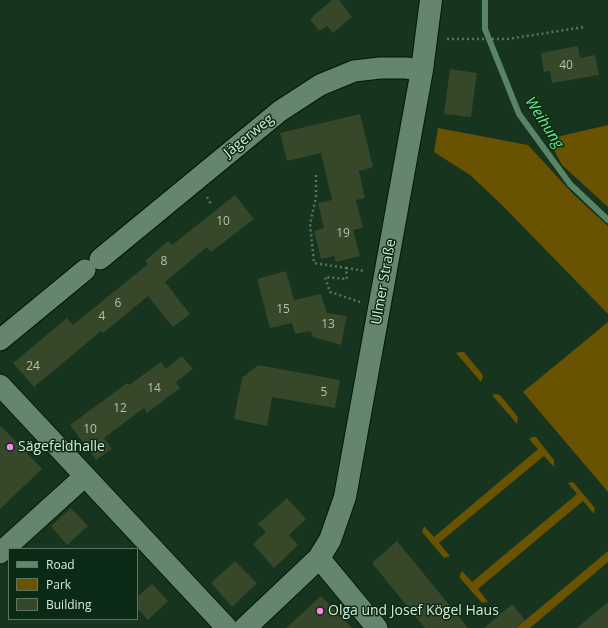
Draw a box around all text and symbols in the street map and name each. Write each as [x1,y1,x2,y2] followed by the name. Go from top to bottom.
[559,59,573,73] house number: 40
[521,94,567,152] water label: Weihung
[221,111,277,161] street label: Jägerweg
[216,215,230,229] house number: 10
[336,227,350,241] house number: 19
[368,238,400,326] street label: Ulmer Straße
[161,255,167,269] house number: 8
[115,297,121,311] house number: 6
[276,303,290,317] house number: 15
[99,310,105,324] house number: 4
[321,318,335,332] house number: 13
[26,360,40,374] house number: 24
[147,382,161,396] house number: 14
[321,386,327,400] house number: 5
[113,402,127,416] house number: 12
[83,423,97,437] house number: 10
[18,439,105,455] place label: Sägefeldhalle
[5,442,15,452] marker: Sägefeldhalle
[8,548,138,620] legend
[46,556,75,573] text: Road
[46,576,71,593] text: Park
[46,596,91,613] text: Building
[328,603,499,619] place label: Olga und Josef Kögel Haus
[315,606,325,616] marker: Olga und Josef Kögel Haus

